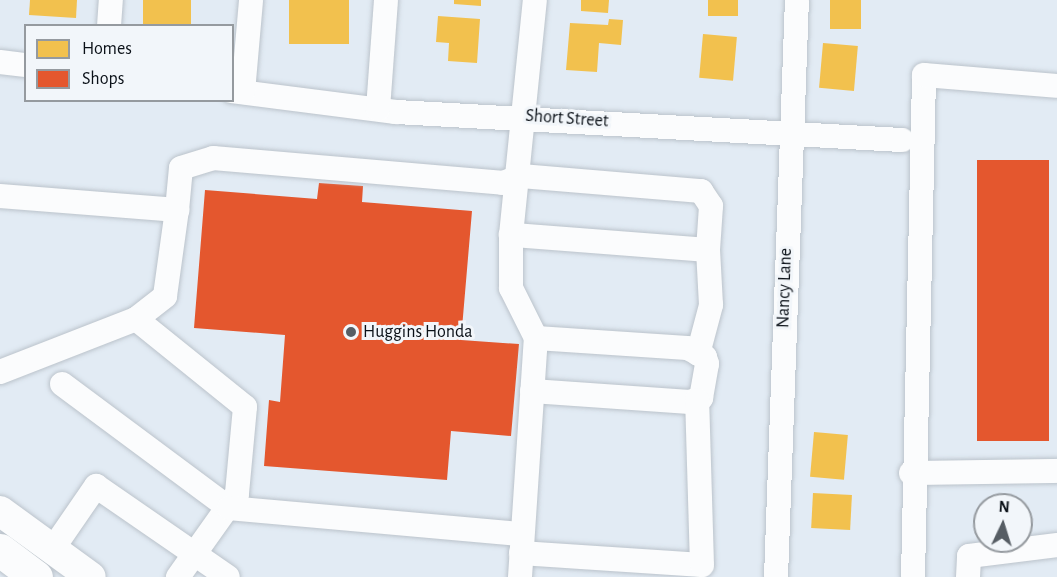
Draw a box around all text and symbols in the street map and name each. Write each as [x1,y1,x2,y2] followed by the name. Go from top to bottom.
[24,24,234,102] legend
[82,40,132,58] text: Homes
[82,70,124,88] text: Shops
[525,105,609,133] street label: Short Street
[773,248,797,328] street label: Nancy Lane
[363,321,473,343] place label: Huggins Honda
[344,325,358,339] marker: Huggins Honda
[973,493,1033,553] north arrow
[998,499,1010,515] text: N

